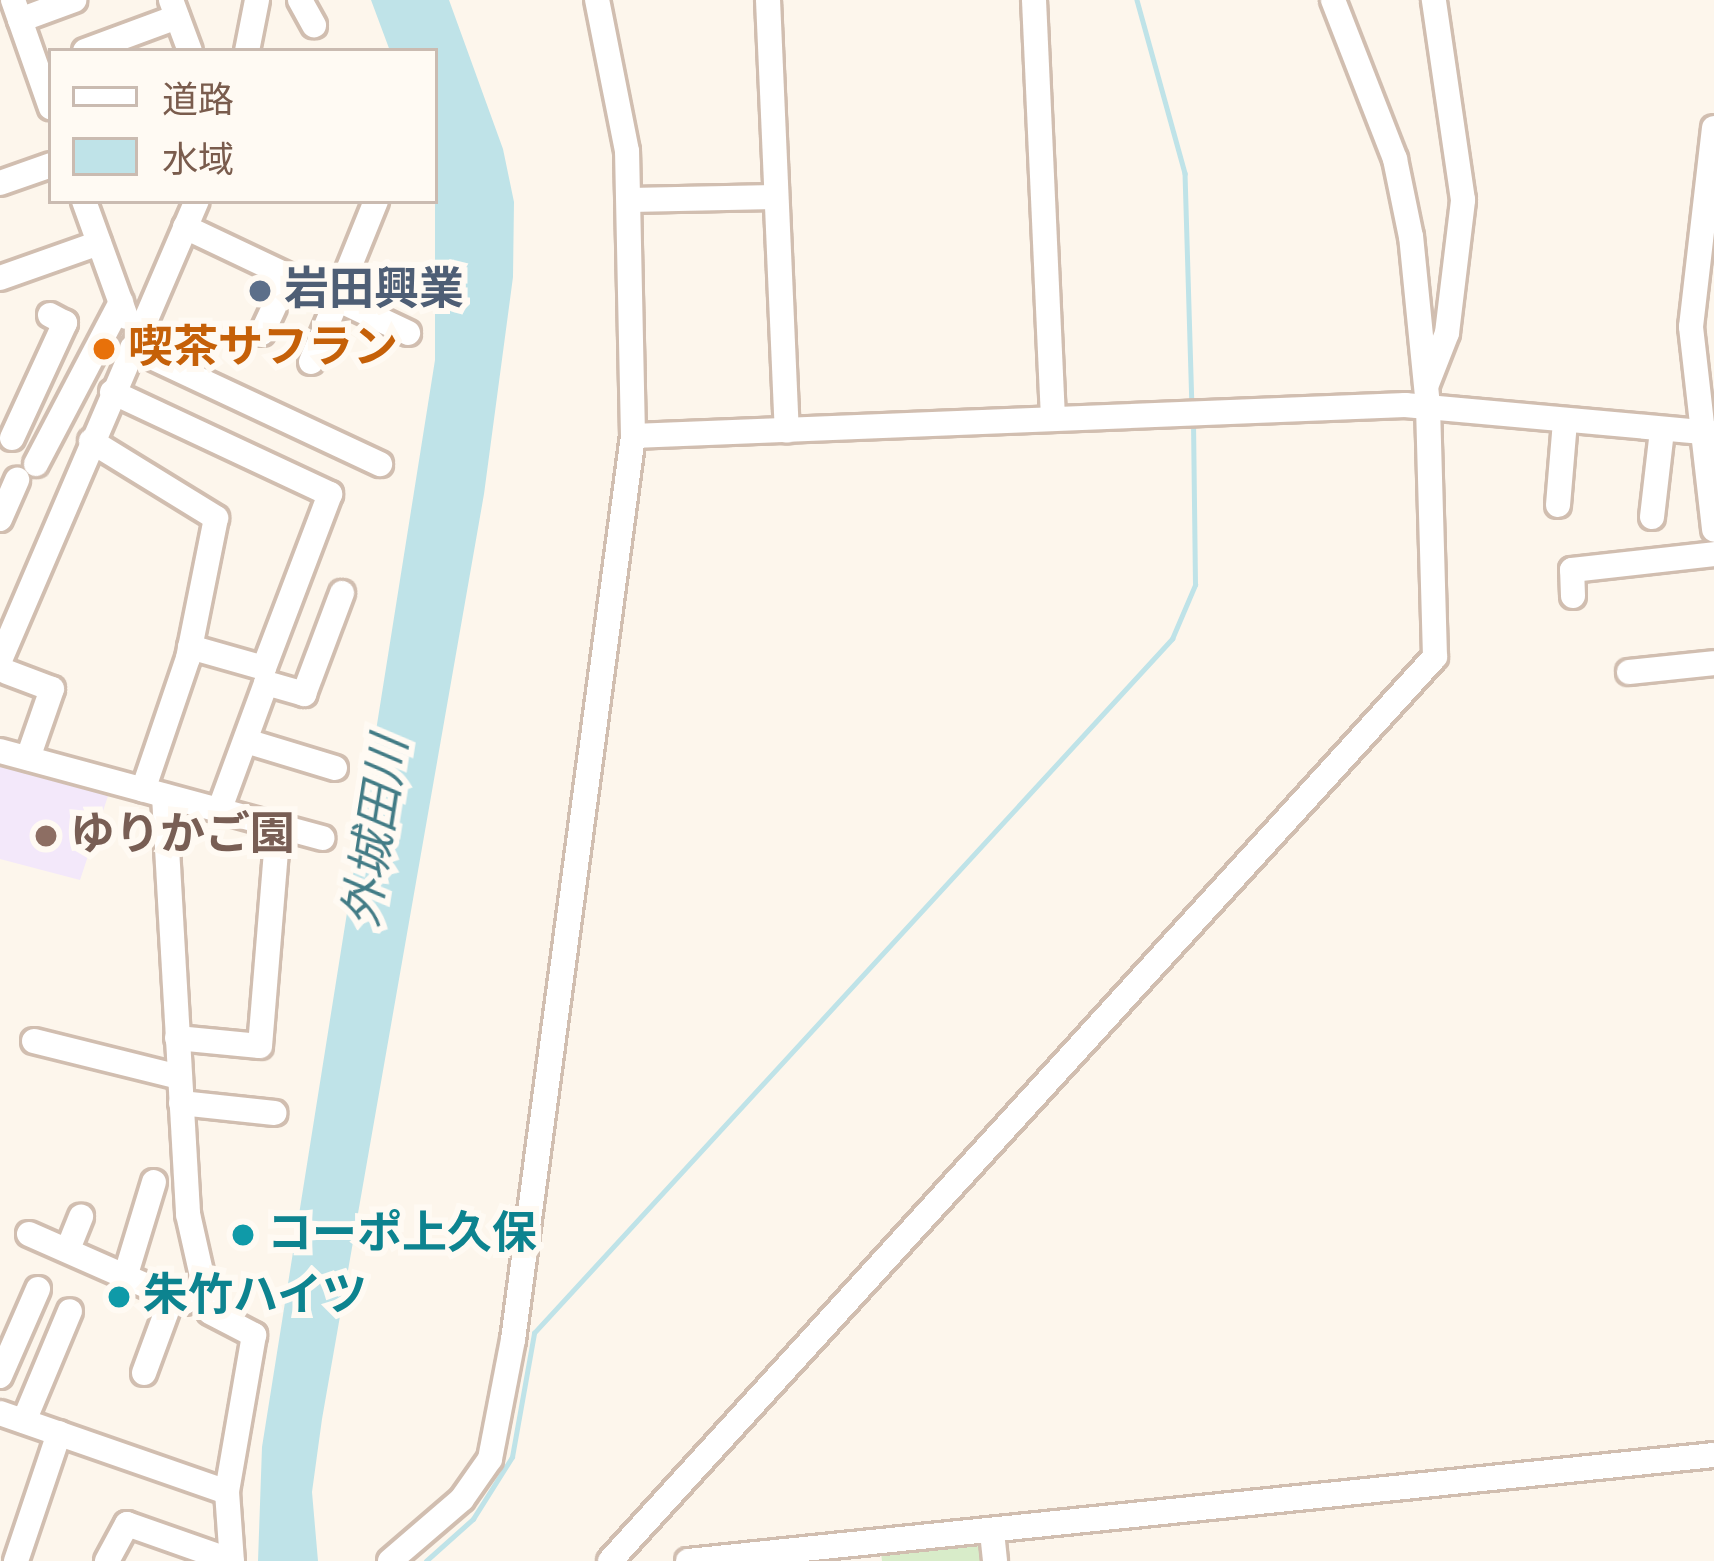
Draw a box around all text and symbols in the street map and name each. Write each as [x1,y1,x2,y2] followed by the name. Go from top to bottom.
[48,48,438,204] legend
[162,80,234,123] text: 道路
[162,140,234,183] text: 水域
[284,264,464,318] place label: 岩田興業
[247,278,273,304] marker: 岩田興業
[128,322,398,376] place label: 喫茶サフラン
[91,336,117,362] marker: 喫茶サフラン
[334,733,420,931] water label: 外城田川
[70,809,295,863] place label: ゆりかご園
[33,823,59,849] marker: ゆりかご園
[267,1208,537,1262] place label: コーポ上久保
[230,1222,256,1248] marker: コーポ上久保
[143,1270,368,1324] place label: 朱竹ハイツ
[106,1284,132,1310] marker: 朱竹ハイツ

